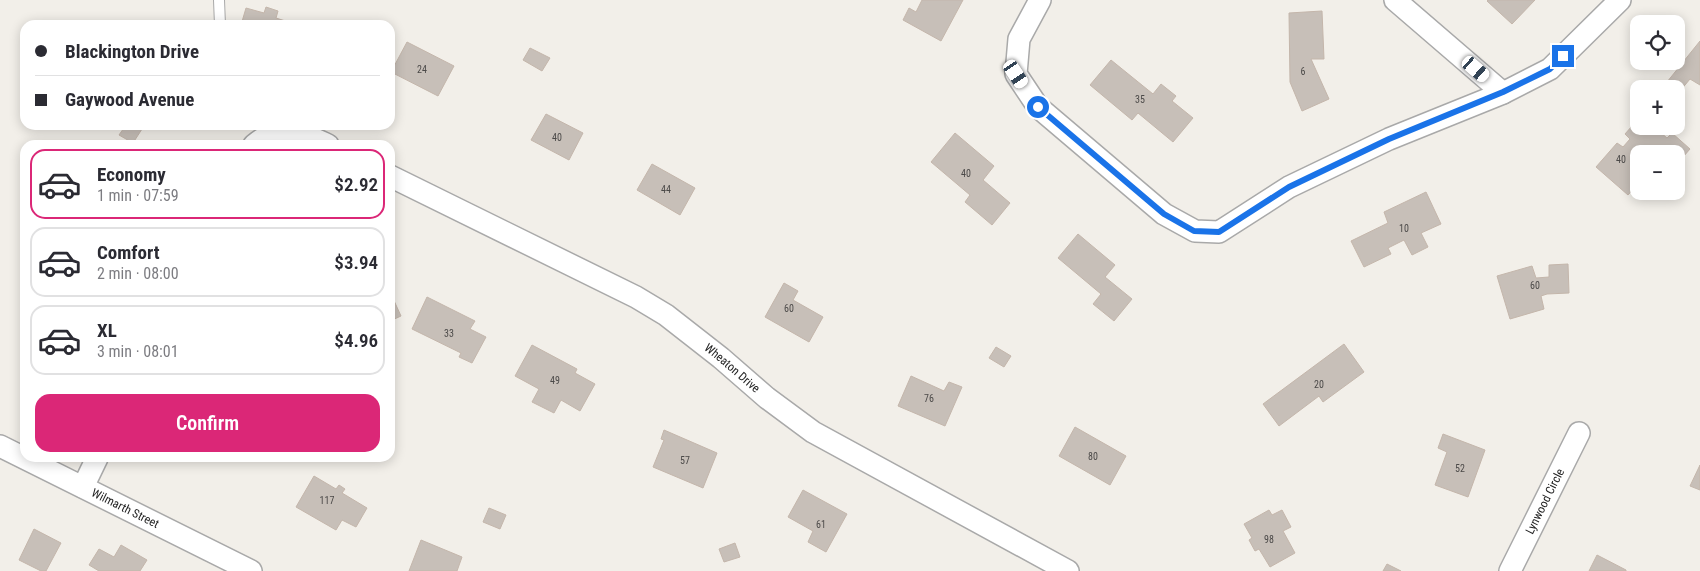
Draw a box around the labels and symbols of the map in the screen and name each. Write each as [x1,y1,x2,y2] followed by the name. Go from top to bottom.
[1552,45,1574,67] route end
[1459,53,1492,85] car
[1001,57,1030,91] car
[417,64,427,75] house number: 24
[1301,66,1306,77] house number: 6
[1135,94,1145,105] house number: 35
[1027,96,1049,118] route start
[552,132,562,143] house number: 40
[1616,154,1626,165] house number: 40
[961,168,971,179] house number: 40
[661,184,671,195] house number: 44
[1399,223,1409,234] house number: 10
[1530,280,1540,291] house number: 60
[784,303,794,314] house number: 60
[444,328,454,339] house number: 33
[702,341,763,396] street label: Wheaton Drive
[550,375,560,386] house number: 49
[1314,379,1324,390] house number: 20
[924,393,934,404] house number: 76
[1088,451,1098,462] house number: 80
[680,455,690,466] house number: 57
[1455,463,1465,474] house number: 52
[1523,466,1567,536] street label: Lynwood Circle
[89,486,162,531] street label: Wilmarth Street
[320,495,334,506] house number: 117
[816,519,826,530] house number: 61
[1264,534,1274,545] house number: 98

